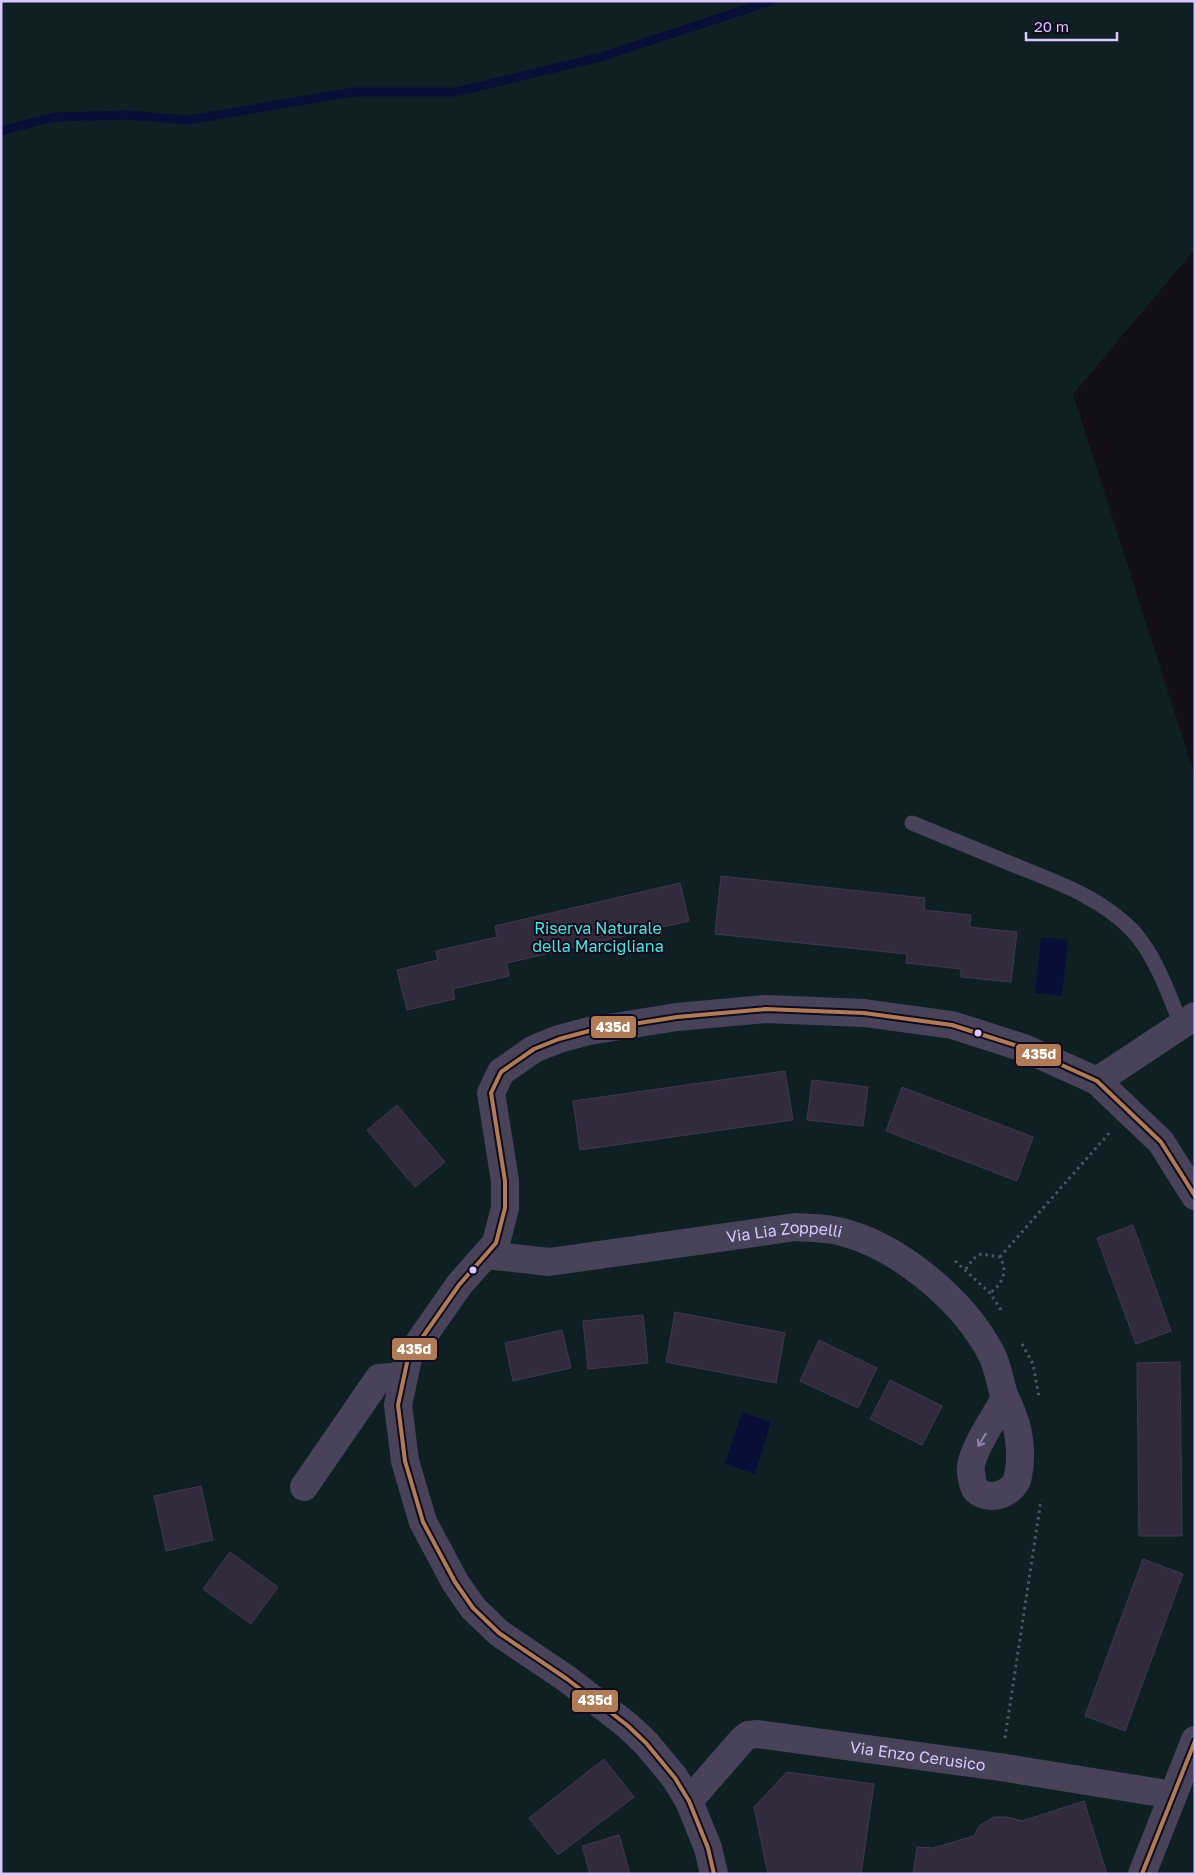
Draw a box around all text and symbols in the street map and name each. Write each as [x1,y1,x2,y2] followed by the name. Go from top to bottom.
[1026,10,1117,42] scale bar
[1034,17,1069,35] text: 20 m
[532,918,664,956] park label: Riserva Naturale della Marcigliana
[590,1015,637,1039] line badge: 435d
[596,1018,630,1035] text: 435d
[973,1028,983,1038] unlabelled marker
[1015,1043,1062,1067] line badge: 435d
[1022,1045,1056,1062] text: 435d
[725,1217,845,1247] street label: Via Lia Zoppelli
[468,1265,478,1275] unlabelled marker
[391,1337,438,1361] line badge: 435d
[397,1340,431,1357] text: 435d
[976,1433,986,1447] one-way arrow
[571,1689,619,1713] line badge: 435d
[578,1691,612,1708] text: 435d
[849,1737,987,1775] street label: Via Enzo Cerusico

